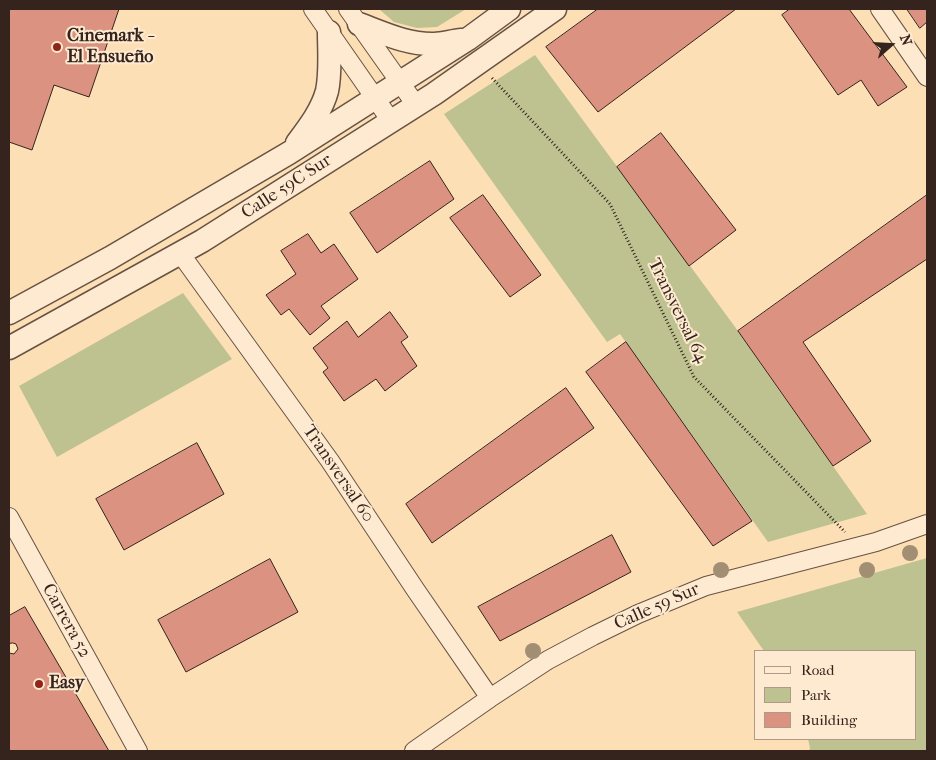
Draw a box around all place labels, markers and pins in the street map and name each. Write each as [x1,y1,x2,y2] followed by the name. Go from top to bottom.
[67,26,153,68] place label: Cinemark - El Ensueño
[51,41,63,53] marker: Cinemark - El Ensueño
[49,673,84,695] place label: Easy
[33,678,45,690] marker: Easy

